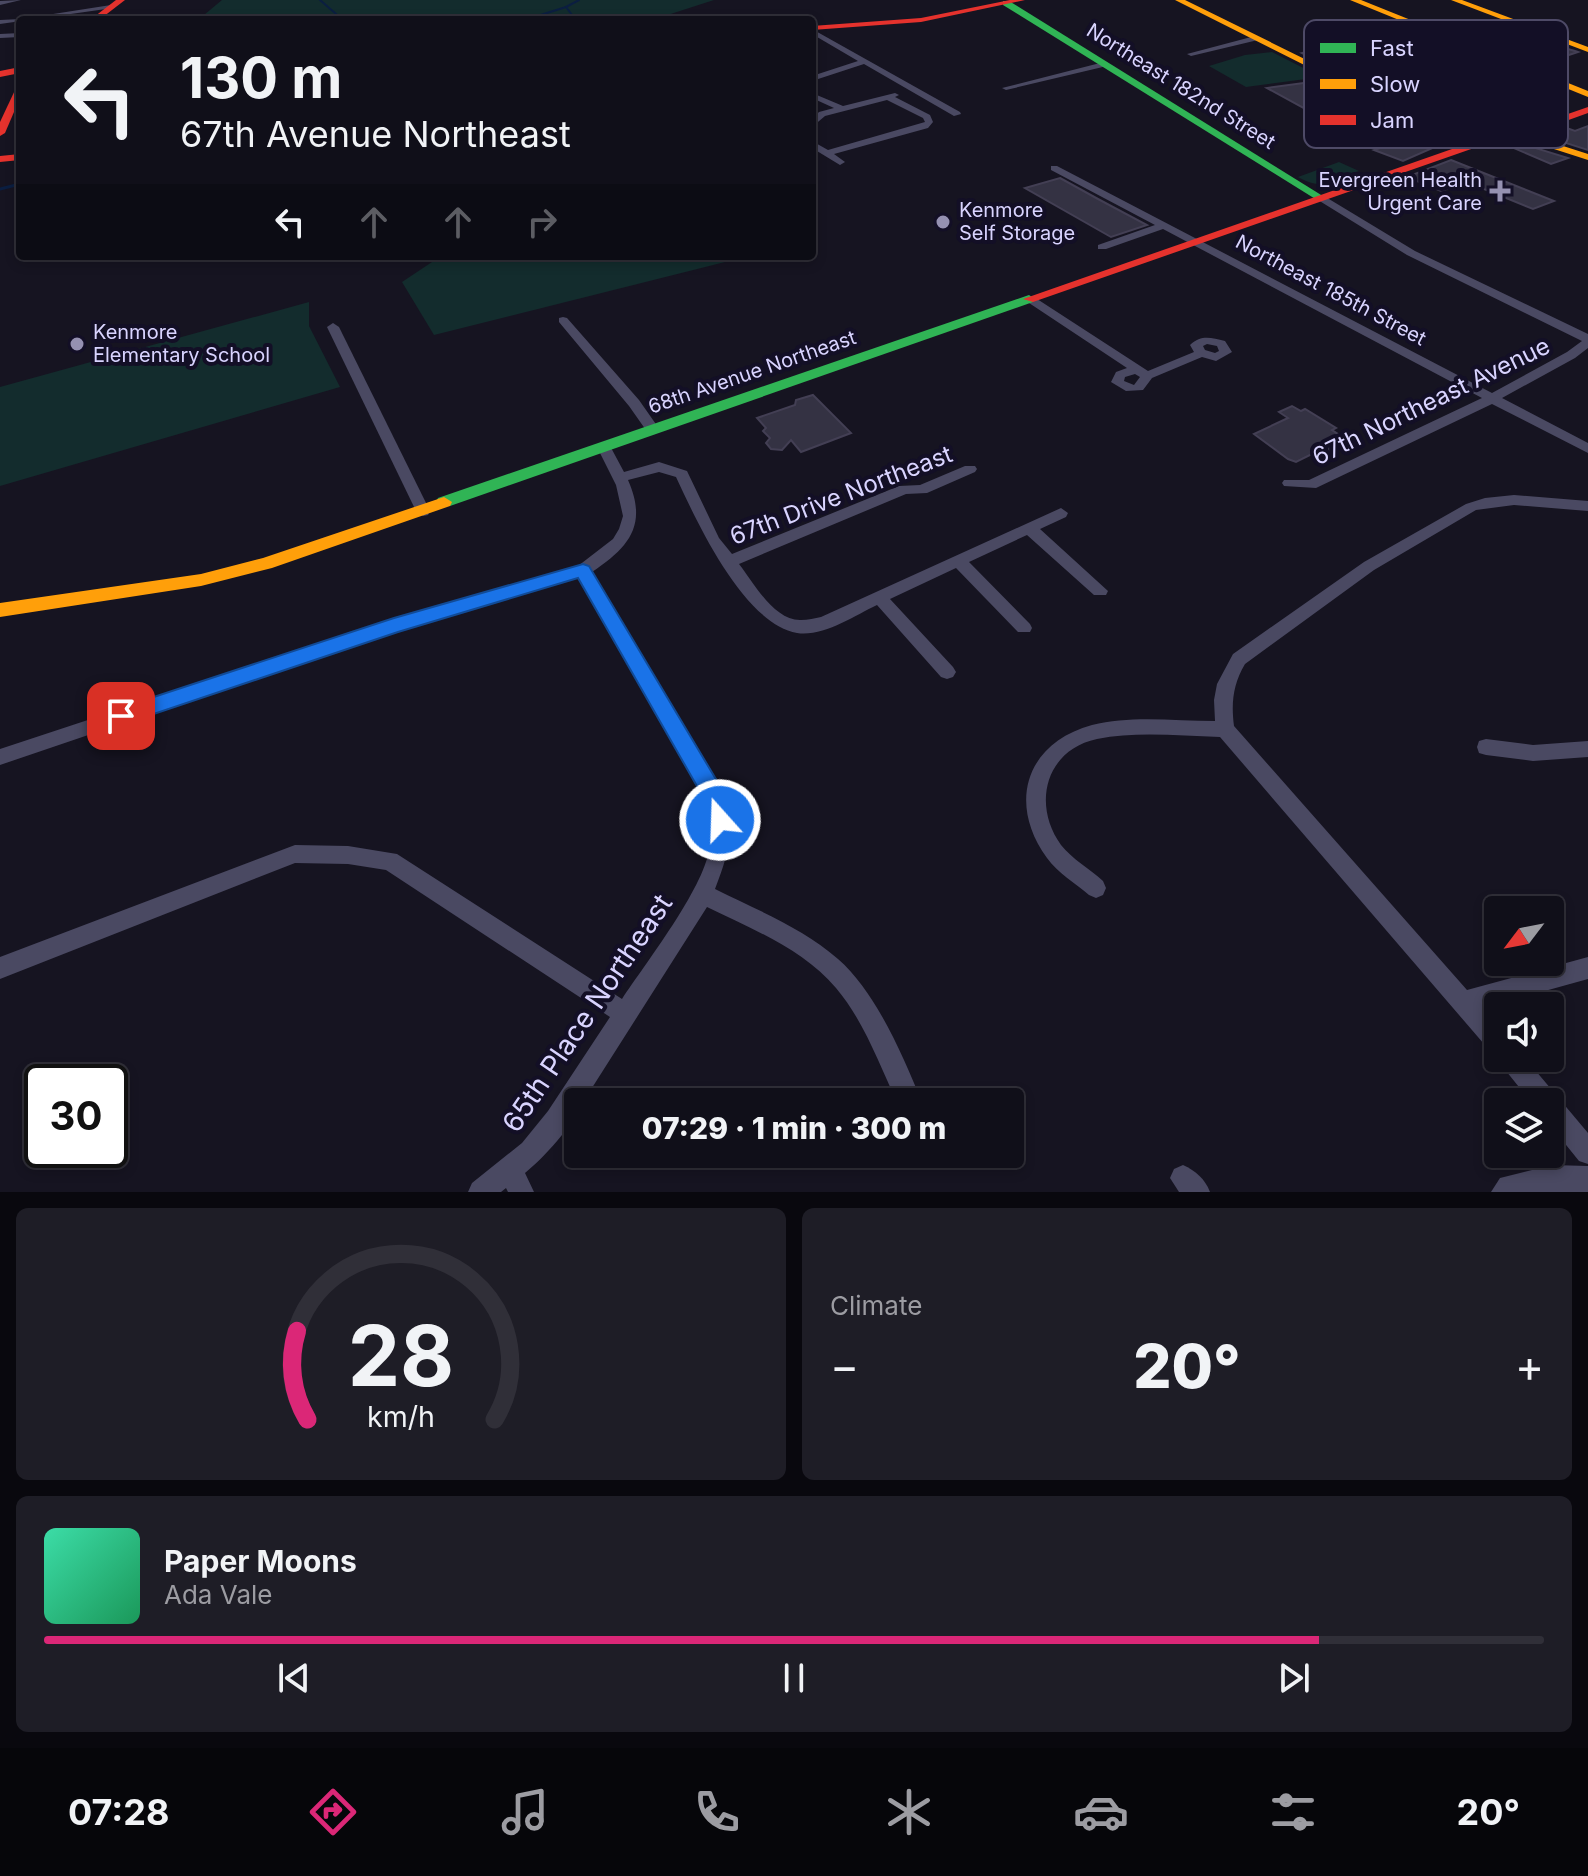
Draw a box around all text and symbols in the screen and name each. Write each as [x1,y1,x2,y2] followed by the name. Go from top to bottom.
[1082,18,1280,154] street label: Northeast 182nd Street
[1304,20,1568,148] legend
[1370,35,1414,61] text: Fast
[180,44,342,112] text: 130 m
[48,48,152,152] icon: left
[1370,71,1420,97] text: Slow
[1370,107,1414,133] text: Jam
[180,112,571,156] text: 67th Avenue Northeast
[1319,168,1482,215] place label: Evergreen Health Urgent Care
[1489,180,1511,202] marker: Evergreen Health Urgent Care
[959,198,1075,245] place label: Kenmore Self Storage
[268,200,312,244] icon: left
[352,200,396,244] icon: ahead
[436,200,480,244] icon: ahead
[520,200,564,244] icon: right
[934,213,952,231] marker: Kenmore Self Storage
[1232,230,1431,351] street label: Northeast 185th Street
[93,320,270,367] place label: Kenmore Elementary School
[645,325,859,419] street label: 68th Avenue Northeast
[1308,331,1554,471] street label: 67th Northeast Avenue
[68,335,86,353] marker: Kenmore Elementary School
[726,439,956,551] street label: 67th Drive Northeast
[87,682,155,750] pin
[99,694,143,738] icon: arrive
[678,778,762,862] position arrow
[495,888,679,1138] street label: 65th Place Northeast
[1484,896,1564,976] north arrow
[1484,896,1564,1168] map controls
[1484,992,1564,1072] button: sound
[24,1064,128,1168] speed limit sign: 30
[1484,1088,1564,1168] button: layers
[642,1110,946,1146] text: 07:29 · 1 min · 300 m
[830,1290,922,1321] text: Climate
[348,1305,454,1406] text: 28
[1133,1330,1241,1402] text: 20°
[830,1339,859,1393] text: −
[1515,1339,1544,1393] text: +
[367,1399,435,1434] text: km/h
[164,1543,357,1579] text: Paper Moons
[164,1579,272,1610] text: Ada Vale
[272,1656,316,1700] icon: previous
[772,1656,816,1700] icon: pause
[1272,1656,1316,1700] icon: next
[305,1784,361,1840] icon: directions
[497,1784,553,1840] icon: music
[689,1784,745,1840] icon: phone
[881,1784,937,1840] icon: climate
[1073,1784,1129,1840] icon: car
[1265,1784,1321,1840] icon: filters
[68,1790,169,1834] text: 07:28
[1457,1790,1520,1834] text: 20°

